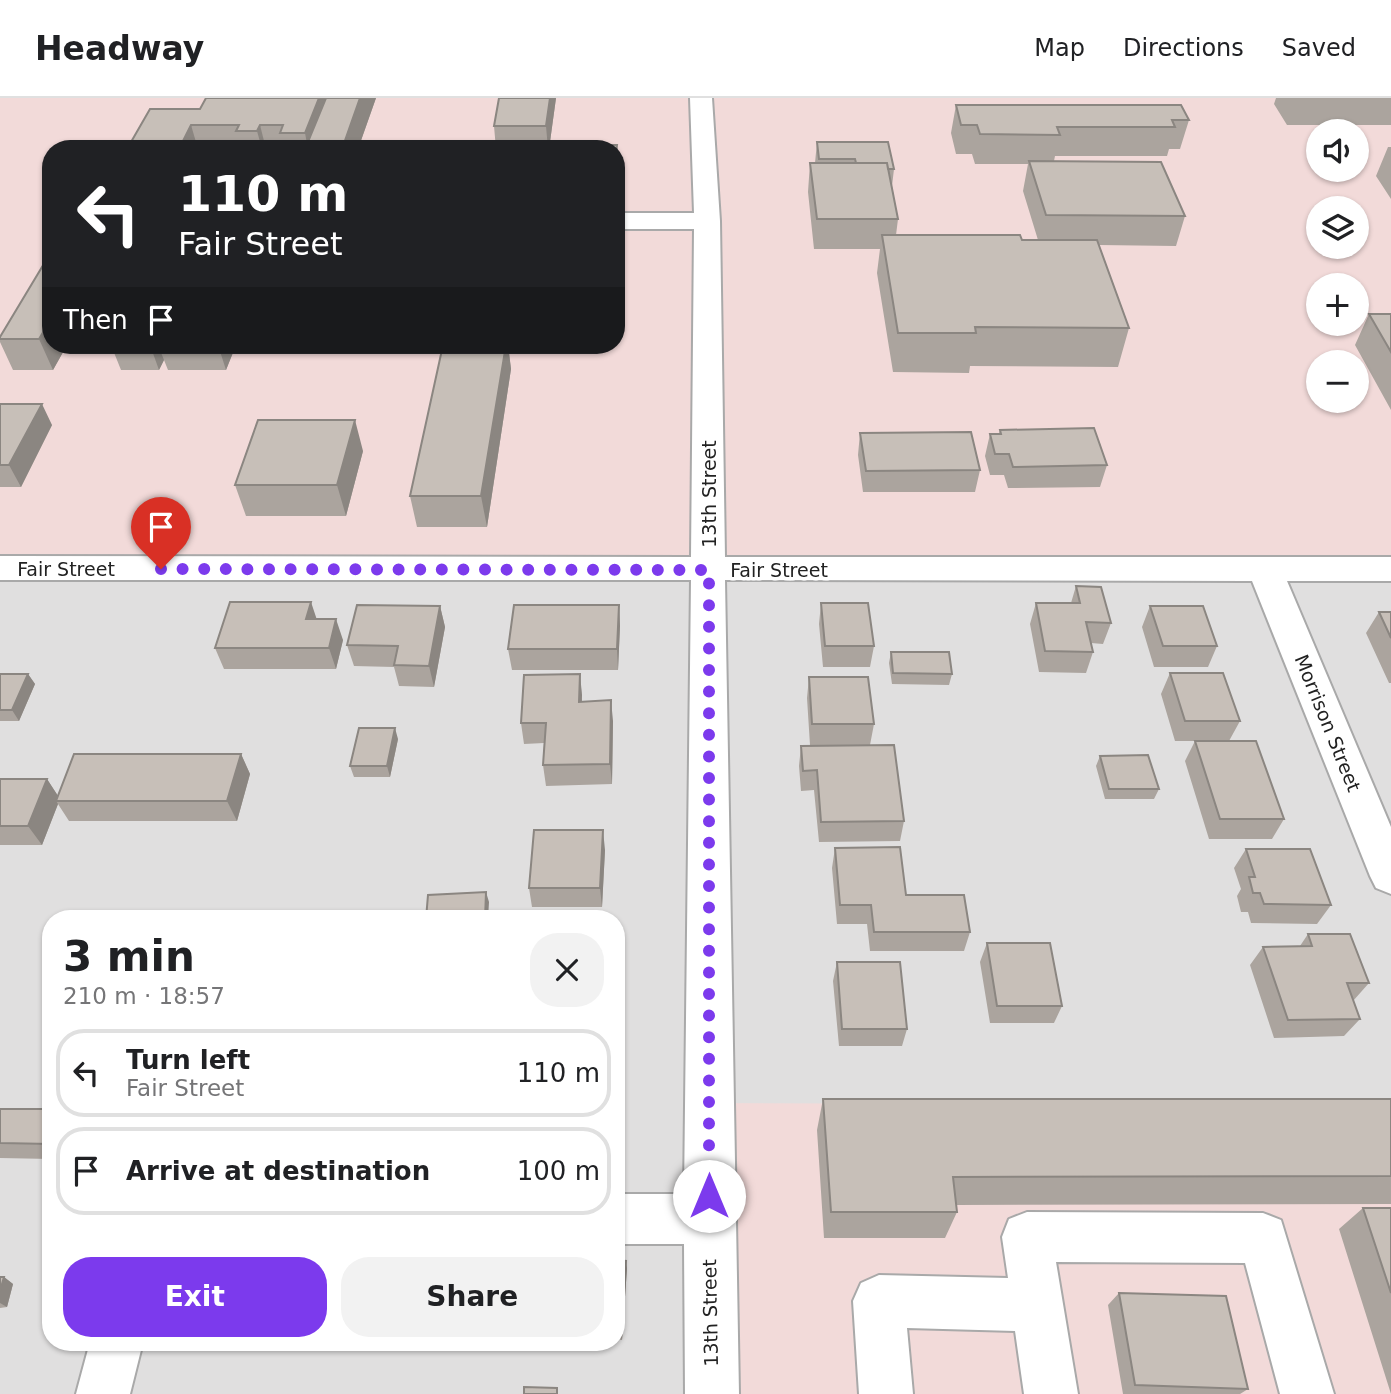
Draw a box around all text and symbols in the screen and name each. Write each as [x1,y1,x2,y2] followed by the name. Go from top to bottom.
[35,29,204,68] text: Headway
[1034,34,1085,62] text: Map
[1123,34,1244,62] text: Directions
[1282,34,1356,62] text: Saved
[1306,119,1369,413] map controls
[1306,119,1369,182] button: sound
[178,166,348,223] text: 110 m
[63,168,154,259] icon: left
[1306,196,1369,259] button: layers
[178,225,343,263] text: Fair Street
[1306,273,1369,336] button: +
[142,301,180,339] icon: arrive
[63,305,128,335] text: Then
[1306,350,1369,413] button: −
[698,440,720,548] street label: 13th Street
[131,497,191,569] pin
[142,508,180,546] icon: arrive
[17,558,115,580] street label: Fair Street
[730,559,828,581] street label: Fair Street
[1290,651,1366,795] street label: Morrison Street
[63,932,195,981] text: 3 min
[530,933,604,1007] button: close
[63,983,225,1009] text: 210 m · 18:57
[126,1045,250,1075] text: Turn left
[67,1054,105,1092] icon: left
[517,1058,600,1088] text: 110 m
[126,1075,244,1101] text: Fair Street
[67,1152,105,1190] icon: arrive
[126,1156,430,1186] text: Arrive at destination
[517,1156,600,1186] text: 100 m
[672,1159,746,1233] position arrow
[63,1257,327,1337] button: Exit
[341,1257,604,1337] button: Share
[698,1259,722,1367] street label: 13th Street

